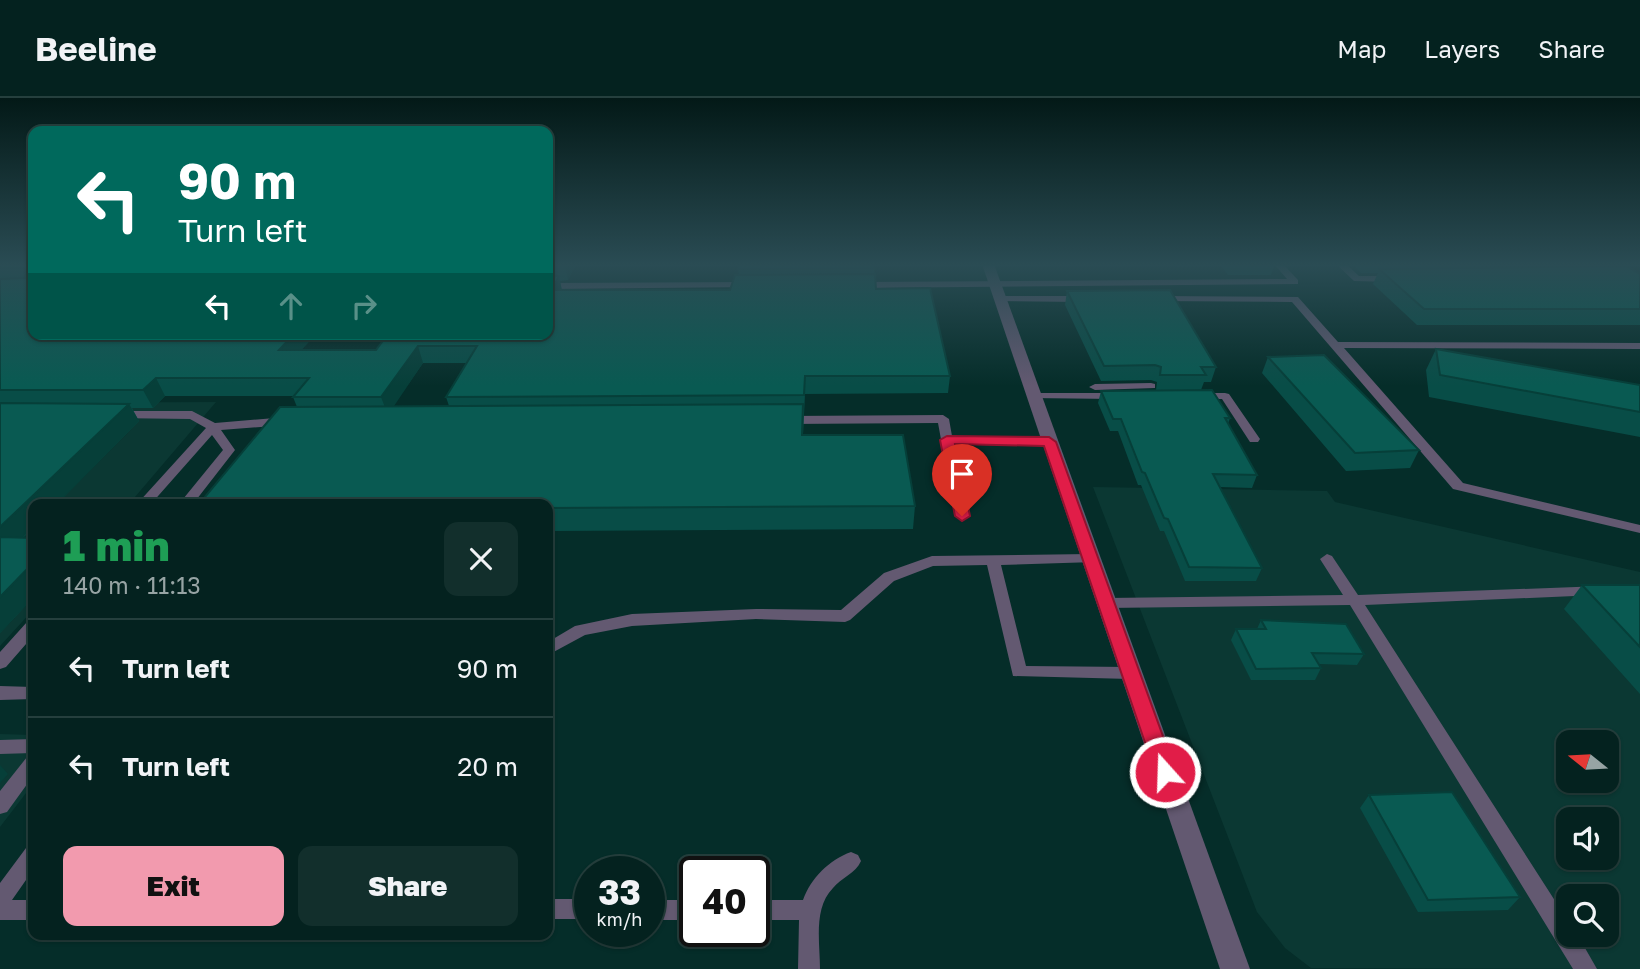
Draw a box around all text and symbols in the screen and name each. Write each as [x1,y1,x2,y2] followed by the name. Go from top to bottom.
[35,29,157,68] text: Beeline
[1337,34,1386,63] text: Map
[1424,34,1500,63] text: Layers
[1538,34,1605,63] text: Share
[178,151,296,210] text: 90 m
[63,154,154,245] icon: left
[178,211,307,249] text: Turn left
[199,287,237,325] icon: left
[272,287,310,325] icon: ahead
[345,287,383,325] icon: right
[932,444,992,516] pin
[943,455,981,493] icon: arrive
[63,520,170,570] text: 1 min
[444,522,518,596] button: close
[63,571,201,599] text: 140 m · 11:13
[63,649,101,687] icon: left
[122,653,230,684] text: Turn left
[457,653,518,684] text: 90 m
[1556,730,1619,793] north arrow
[1556,730,1619,947] map controls
[1128,735,1202,809] position arrow
[63,747,101,785] icon: left
[122,751,230,782] text: Turn left
[457,751,518,782] text: 20 m
[1556,807,1619,870] button: sound
[63,846,284,926] button: Exit
[298,846,518,926] button: Share
[679,856,770,947] speed limit sign: 40
[598,871,641,913] text: 33
[1556,884,1619,947] button: search
[597,908,642,930] text: km/h

